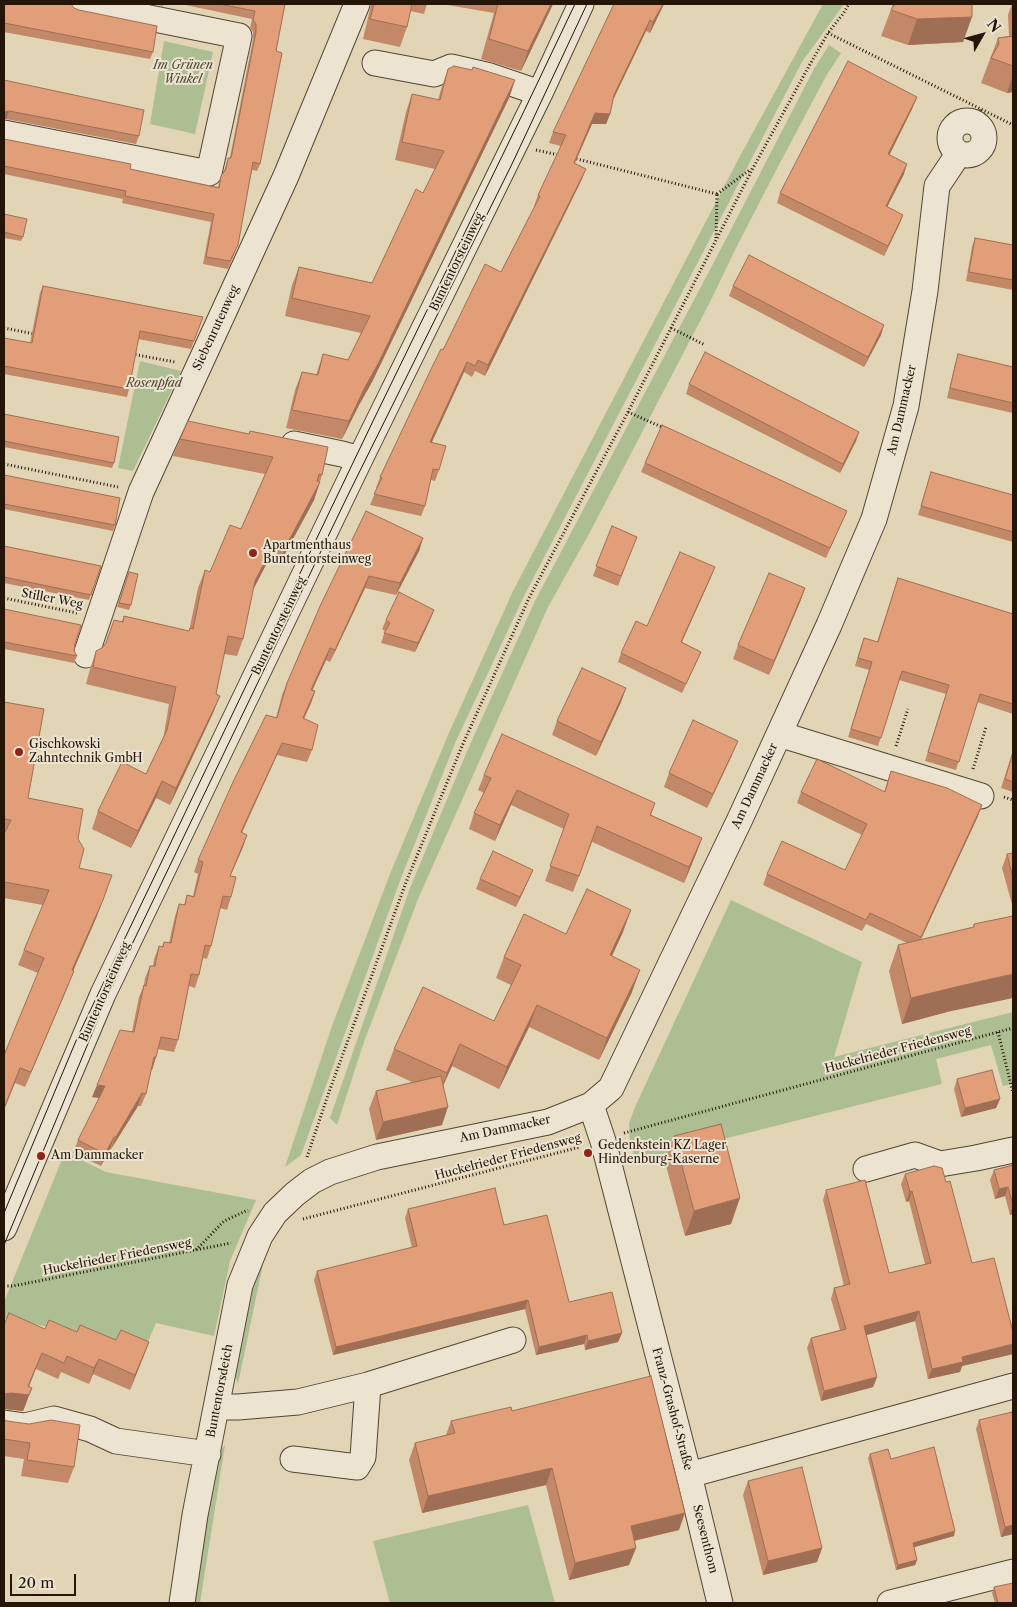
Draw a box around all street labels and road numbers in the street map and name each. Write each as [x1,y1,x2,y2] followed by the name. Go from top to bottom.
[427,210,487,314] street label: Buntentorsteinweg
[190,283,242,373] street label: Siebenrutenweg
[885,363,919,457] street label: Am Dammacker
[249,574,309,678] street label: Buntentorsteinweg
[20,586,84,612] street label: Stiller Weg
[729,741,781,831] street label: Am Dammacker
[76,940,134,1044] street label: Buntentorsteinweg
[823,1024,973,1076] street label: Huckelrieder Friedensweg
[458,1112,552,1146] street label: Am Dammacker
[433,1131,583,1183] street label: Huckelrieder Friedensweg
[42,1236,192,1278] street label: Huckelrieder Friedensweg
[204,1343,236,1439] street label: Buntentorsdeich
[649,1346,695,1472] street label: Franz-Grashof-Straße
[690,1503,720,1575] street label: Seesenthom

